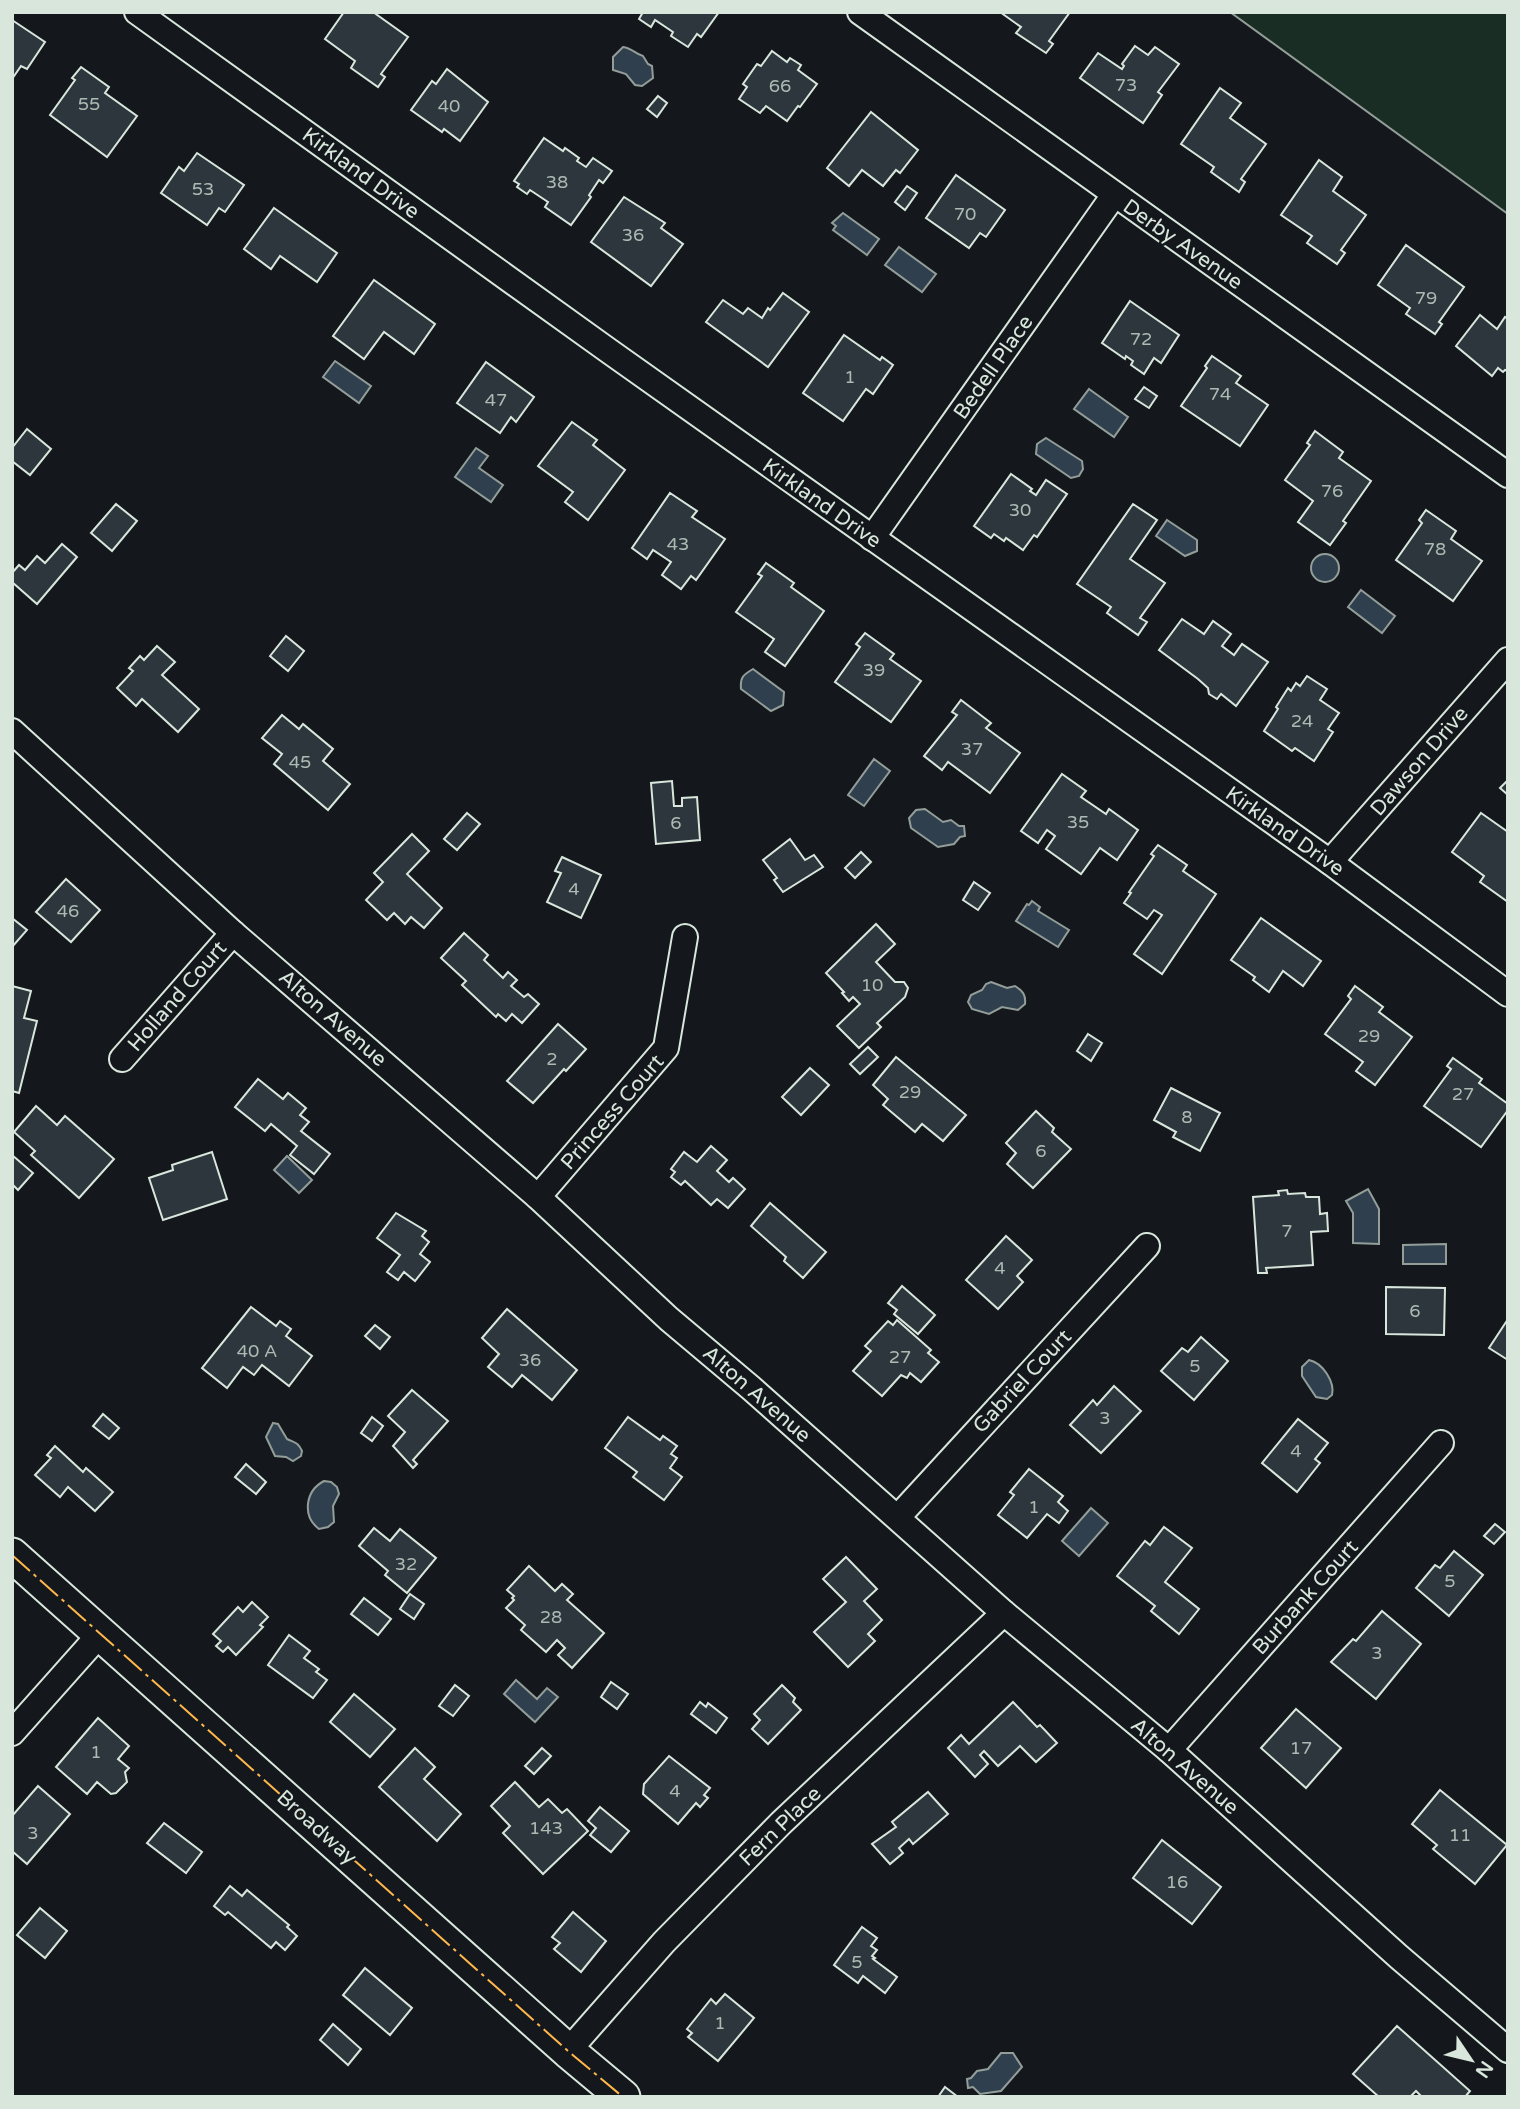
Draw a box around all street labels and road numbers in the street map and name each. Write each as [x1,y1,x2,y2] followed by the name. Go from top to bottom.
[297,122,424,224] street label: Kirkland Drive
[1118,194,1247,295] street label: Derby Avenue
[948,310,1039,424] street label: Bedell Place
[758,453,886,554] street label: Kirkland Drive
[1365,701,1474,821] street label: Dawson Drive
[1221,781,1349,882] street label: Kirkland Drive
[123,936,232,1057] street label: Holland Court
[274,965,392,1072] street label: Alton Avenue
[556,1050,669,1175] street label: Princess Court
[968,1324,1077,1438] street label: Gabriel Court
[698,1341,816,1448] street label: Alton Avenue
[1247,1535,1363,1660] street label: Burbank Court
[1126,1713,1244,1820] street label: Alton Avenue
[734,1781,827,1872] street label: Fern Place
[271,1785,362,1870] street label: Broadway

